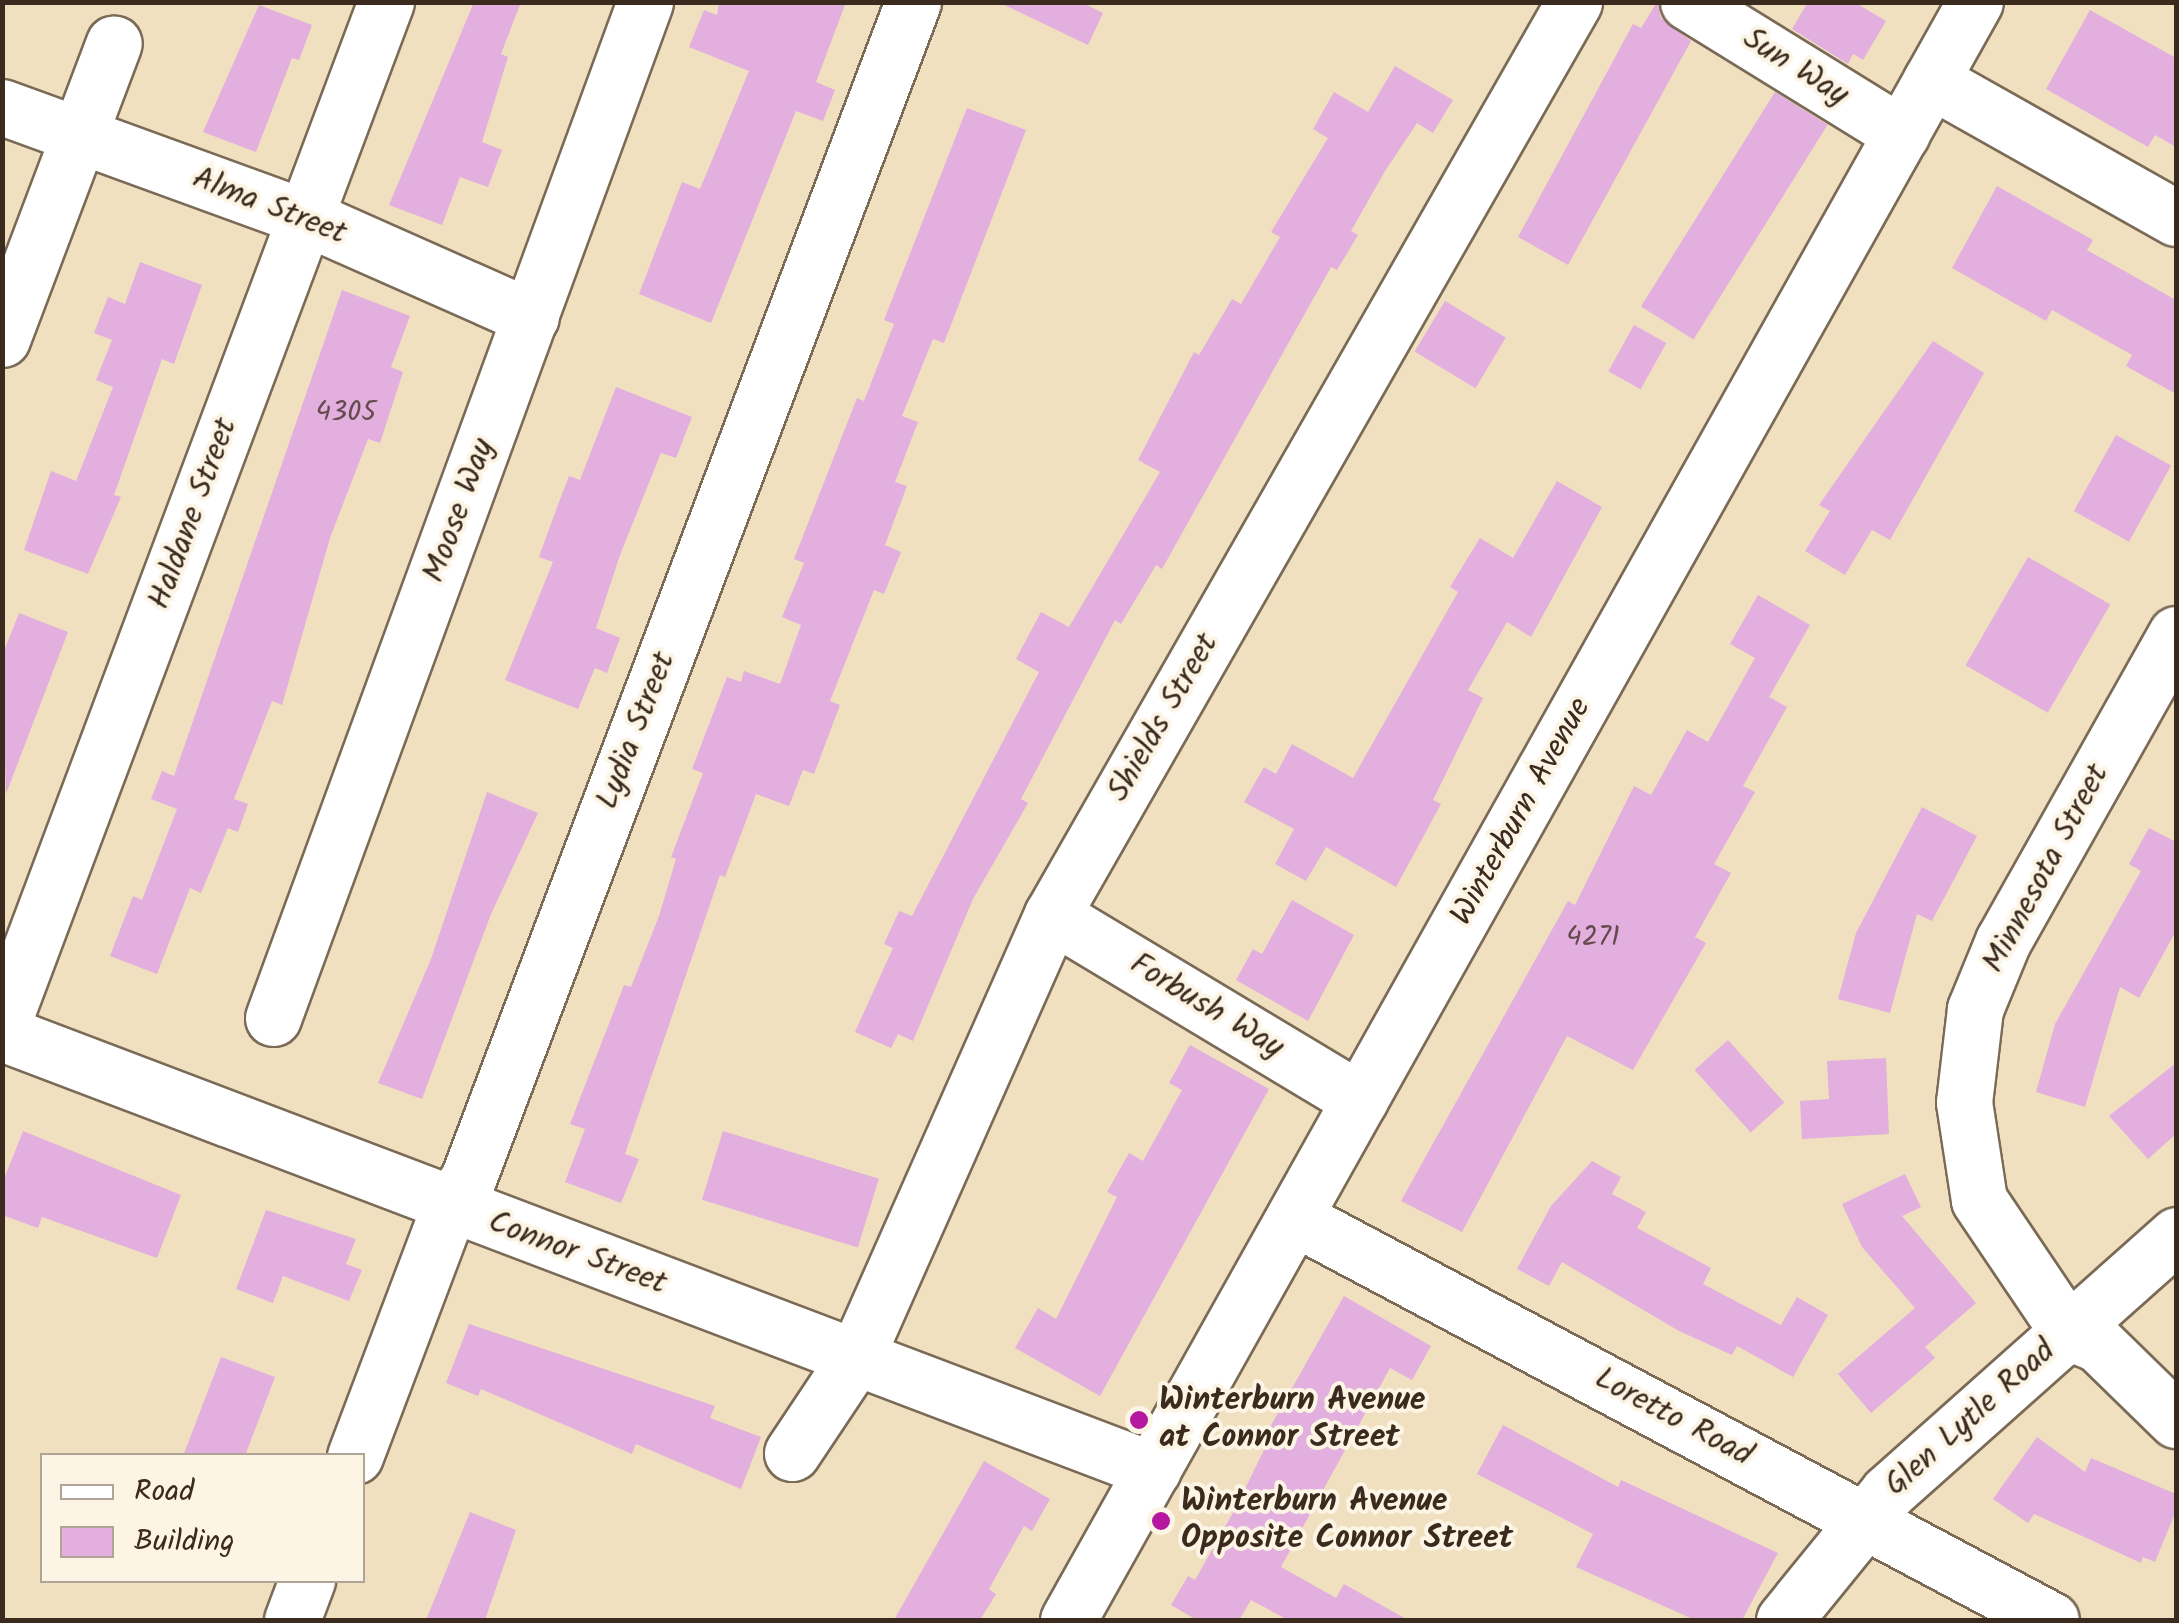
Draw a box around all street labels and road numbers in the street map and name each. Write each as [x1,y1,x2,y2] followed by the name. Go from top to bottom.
[1735,21,1855,115] street label: Sun Way
[187,160,351,254] street label: Alma Street
[142,413,246,615] street label: Haldane Street
[416,434,504,588] street label: Moose Way
[1100,627,1228,809] street label: Shields Street
[589,647,685,815] street label: Lydia Street
[1444,692,1600,932] street label: Winterburn Avenue
[1976,758,2118,980] street label: Minnesota Street
[1122,946,1290,1068] street label: Forbush Way
[483,1204,671,1304] street label: Connor Street
[1878,1333,2064,1505] street label: Glen Lytle Road
[1588,1360,1758,1476] street label: Loretto Road

